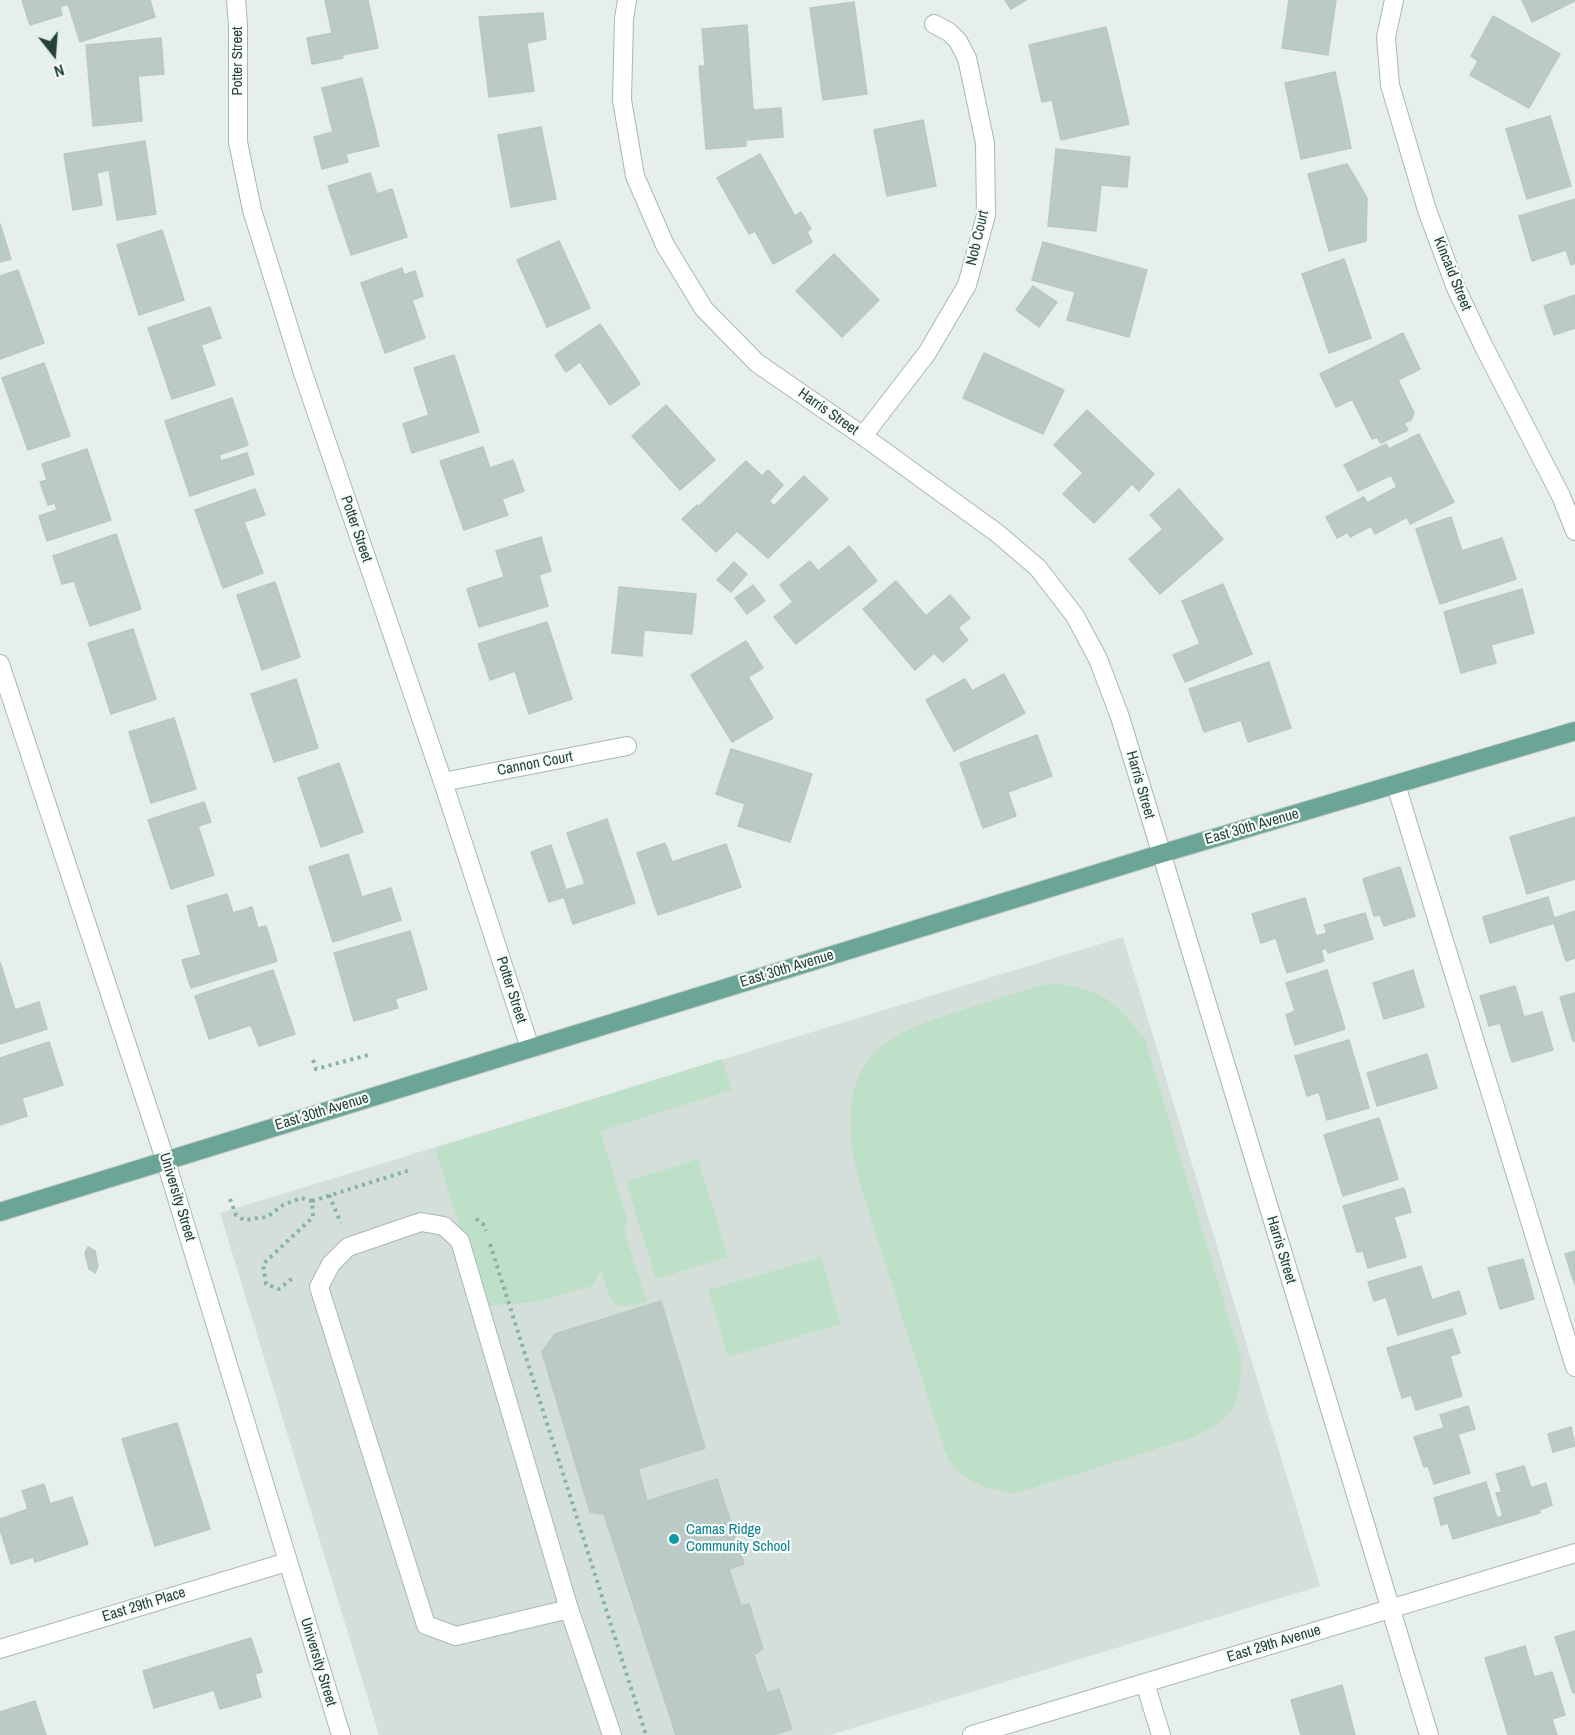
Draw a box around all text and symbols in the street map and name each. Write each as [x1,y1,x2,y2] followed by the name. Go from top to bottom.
[24,24,84,84] north arrow
[229,26,247,96] street label: Potter Street
[52,59,67,83] text: N
[963,209,993,267] street label: Nob Court
[1429,234,1475,314] street label: Kincaid Street
[794,385,862,439] street label: Harris Street
[336,493,376,565] street label: Potter Street
[496,748,574,780] street label: Cannon Court
[1122,749,1158,821] street label: Harris Street
[1203,805,1301,849] street label: East 30th Avenue
[738,946,836,992] street label: East 30th Avenue
[492,954,530,1026] street label: Potter Street
[273,1089,371,1135] street label: East 30th Avenue
[155,1151,199,1243] street label: University Street
[1262,1214,1300,1286] street label: Harris Street
[686,1521,790,1556] place label: Camas Ridge Community School
[667,1532,681,1546] marker: Camas Ridge Community School
[100,1584,188,1626] street label: East 29th Place
[296,1616,340,1708] street label: University Street
[1225,1621,1323,1667] street label: East 29th Avenue

